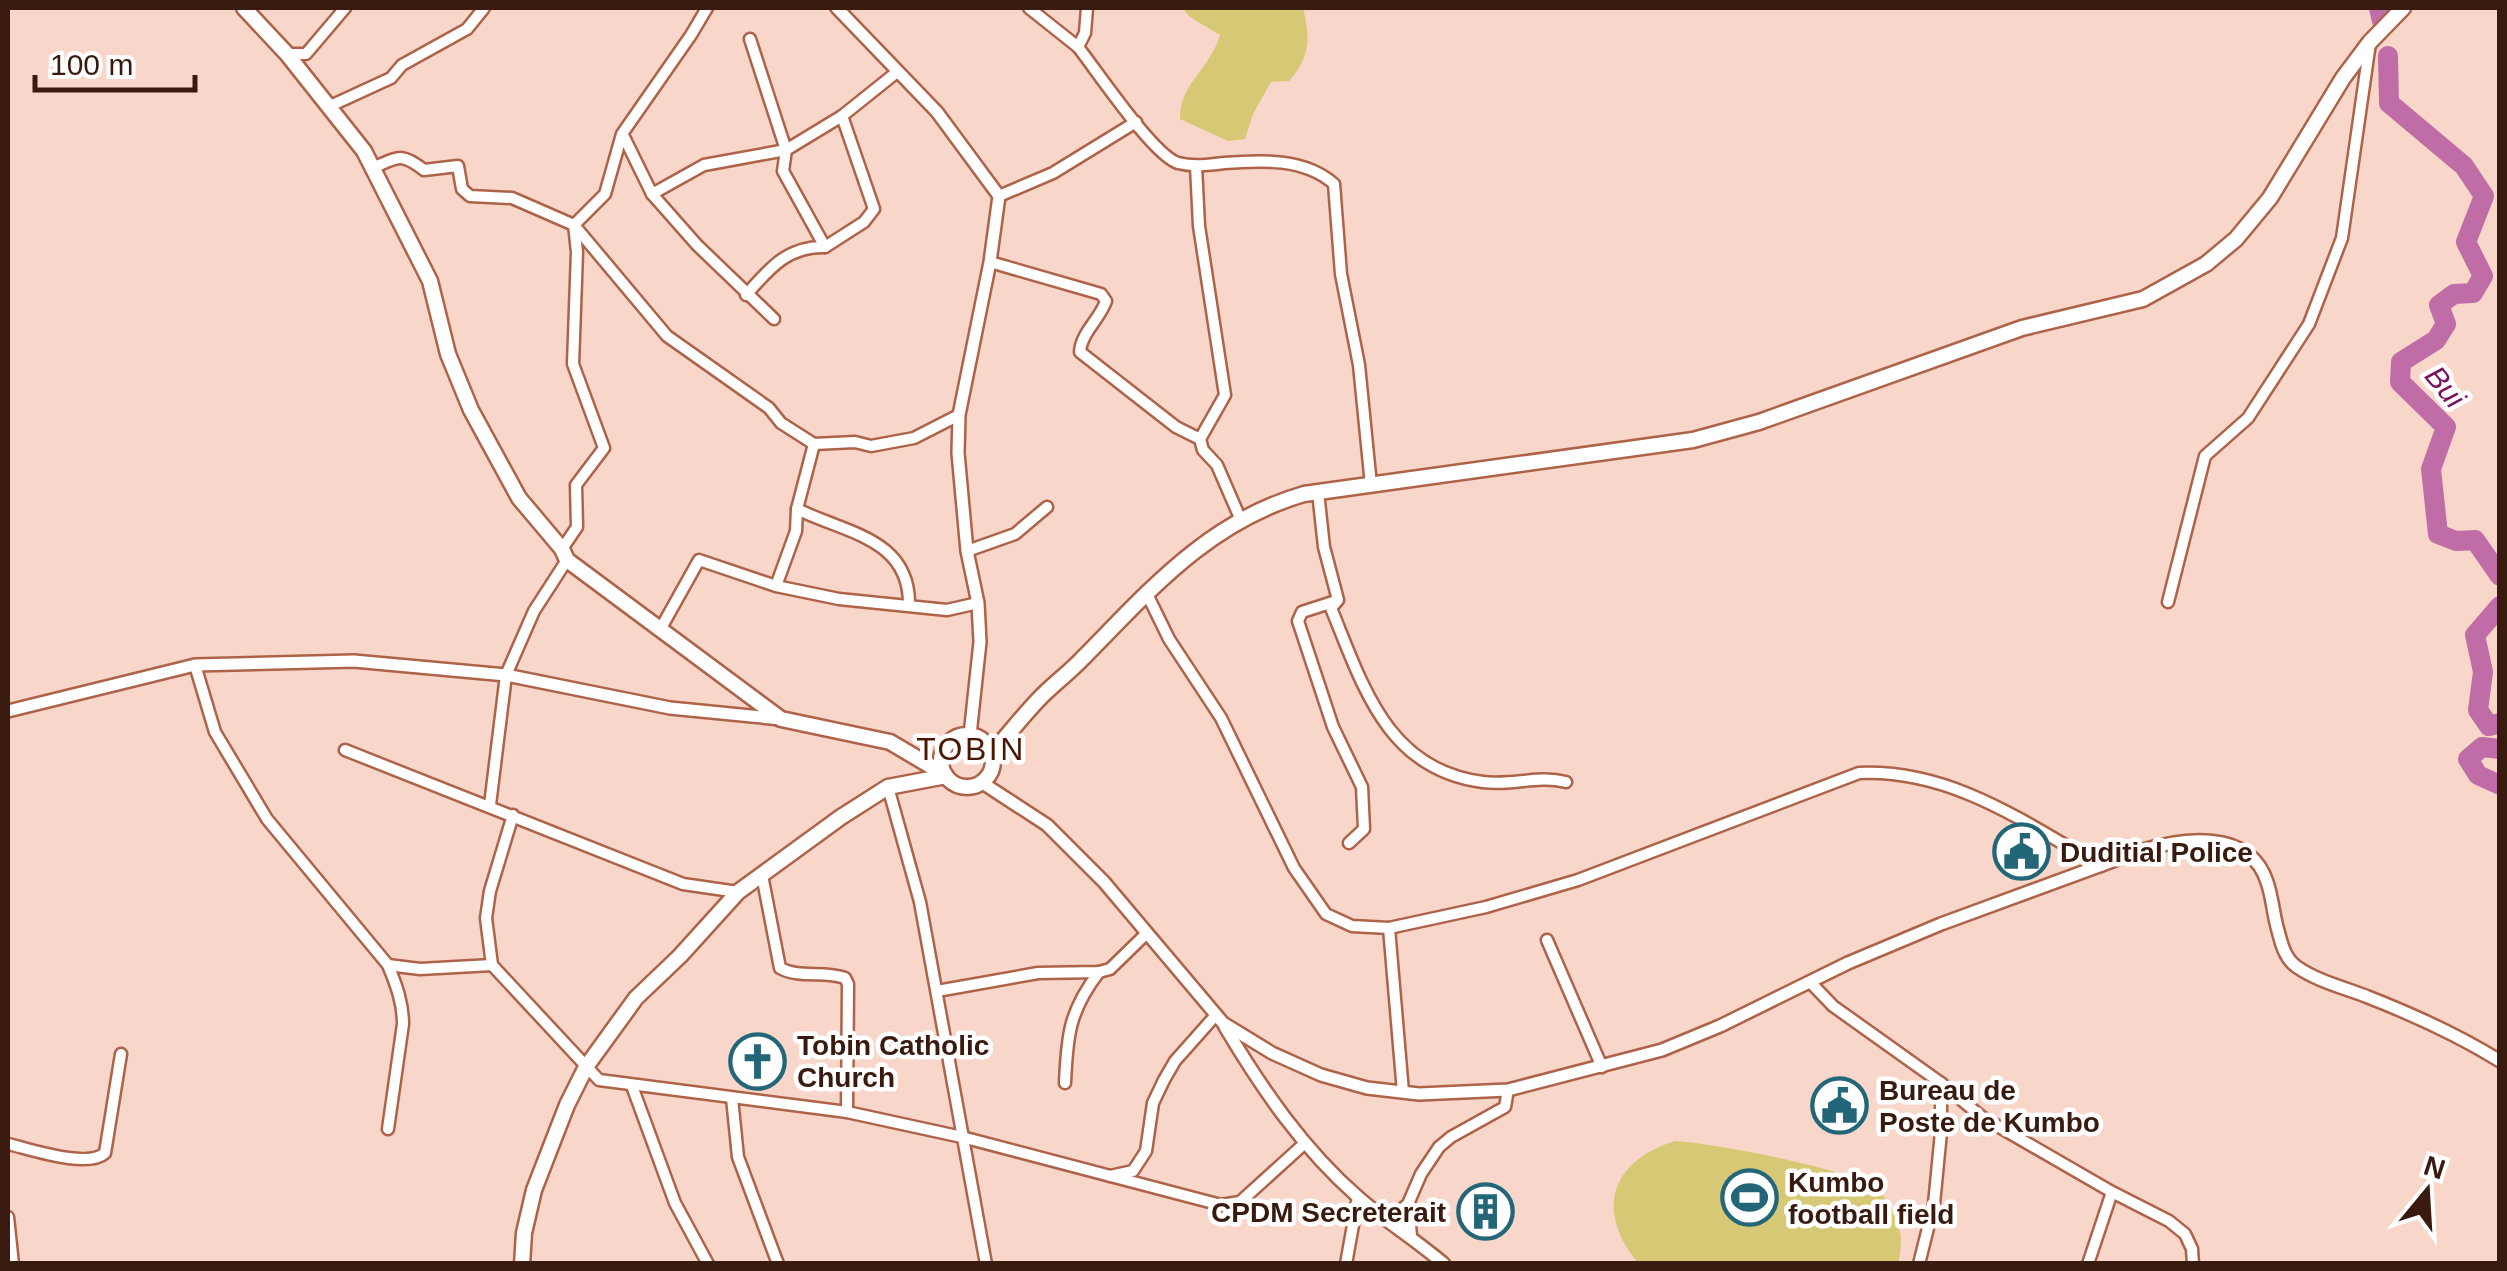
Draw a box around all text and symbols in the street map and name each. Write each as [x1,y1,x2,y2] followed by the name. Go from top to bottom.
[35,30,195,92] scale bar
[50,48,133,81] text: 100 m
[2419,359,2473,415] water label: Bui
[916,731,1026,767] district label: TOBIN
[1991,822,2051,882] public building icon: Duditial Police
[2060,837,2253,868] place label: Duditial Police
[797,1030,989,1093] place label: Tobin Catholic Church
[728,1031,788,1091] church icon: Tobin Catholic Church
[1879,1075,2100,1138] place label: Bureau de Poste de Kumbo
[1810,1076,1870,1136] public building icon: Bureau de Poste de Kumbo
[2377,1141,2477,1241] north arrow
[2420,1150,2449,1186] text: N
[1788,1167,1954,1230] place label: Kumbo football field
[1719,1168,1779,1228] sports icon: Kumbo football field
[1455,1182,1515,1242] building icon: CPDM Secreterait
[1211,1197,1446,1228] place label: CPDM Secreterait

